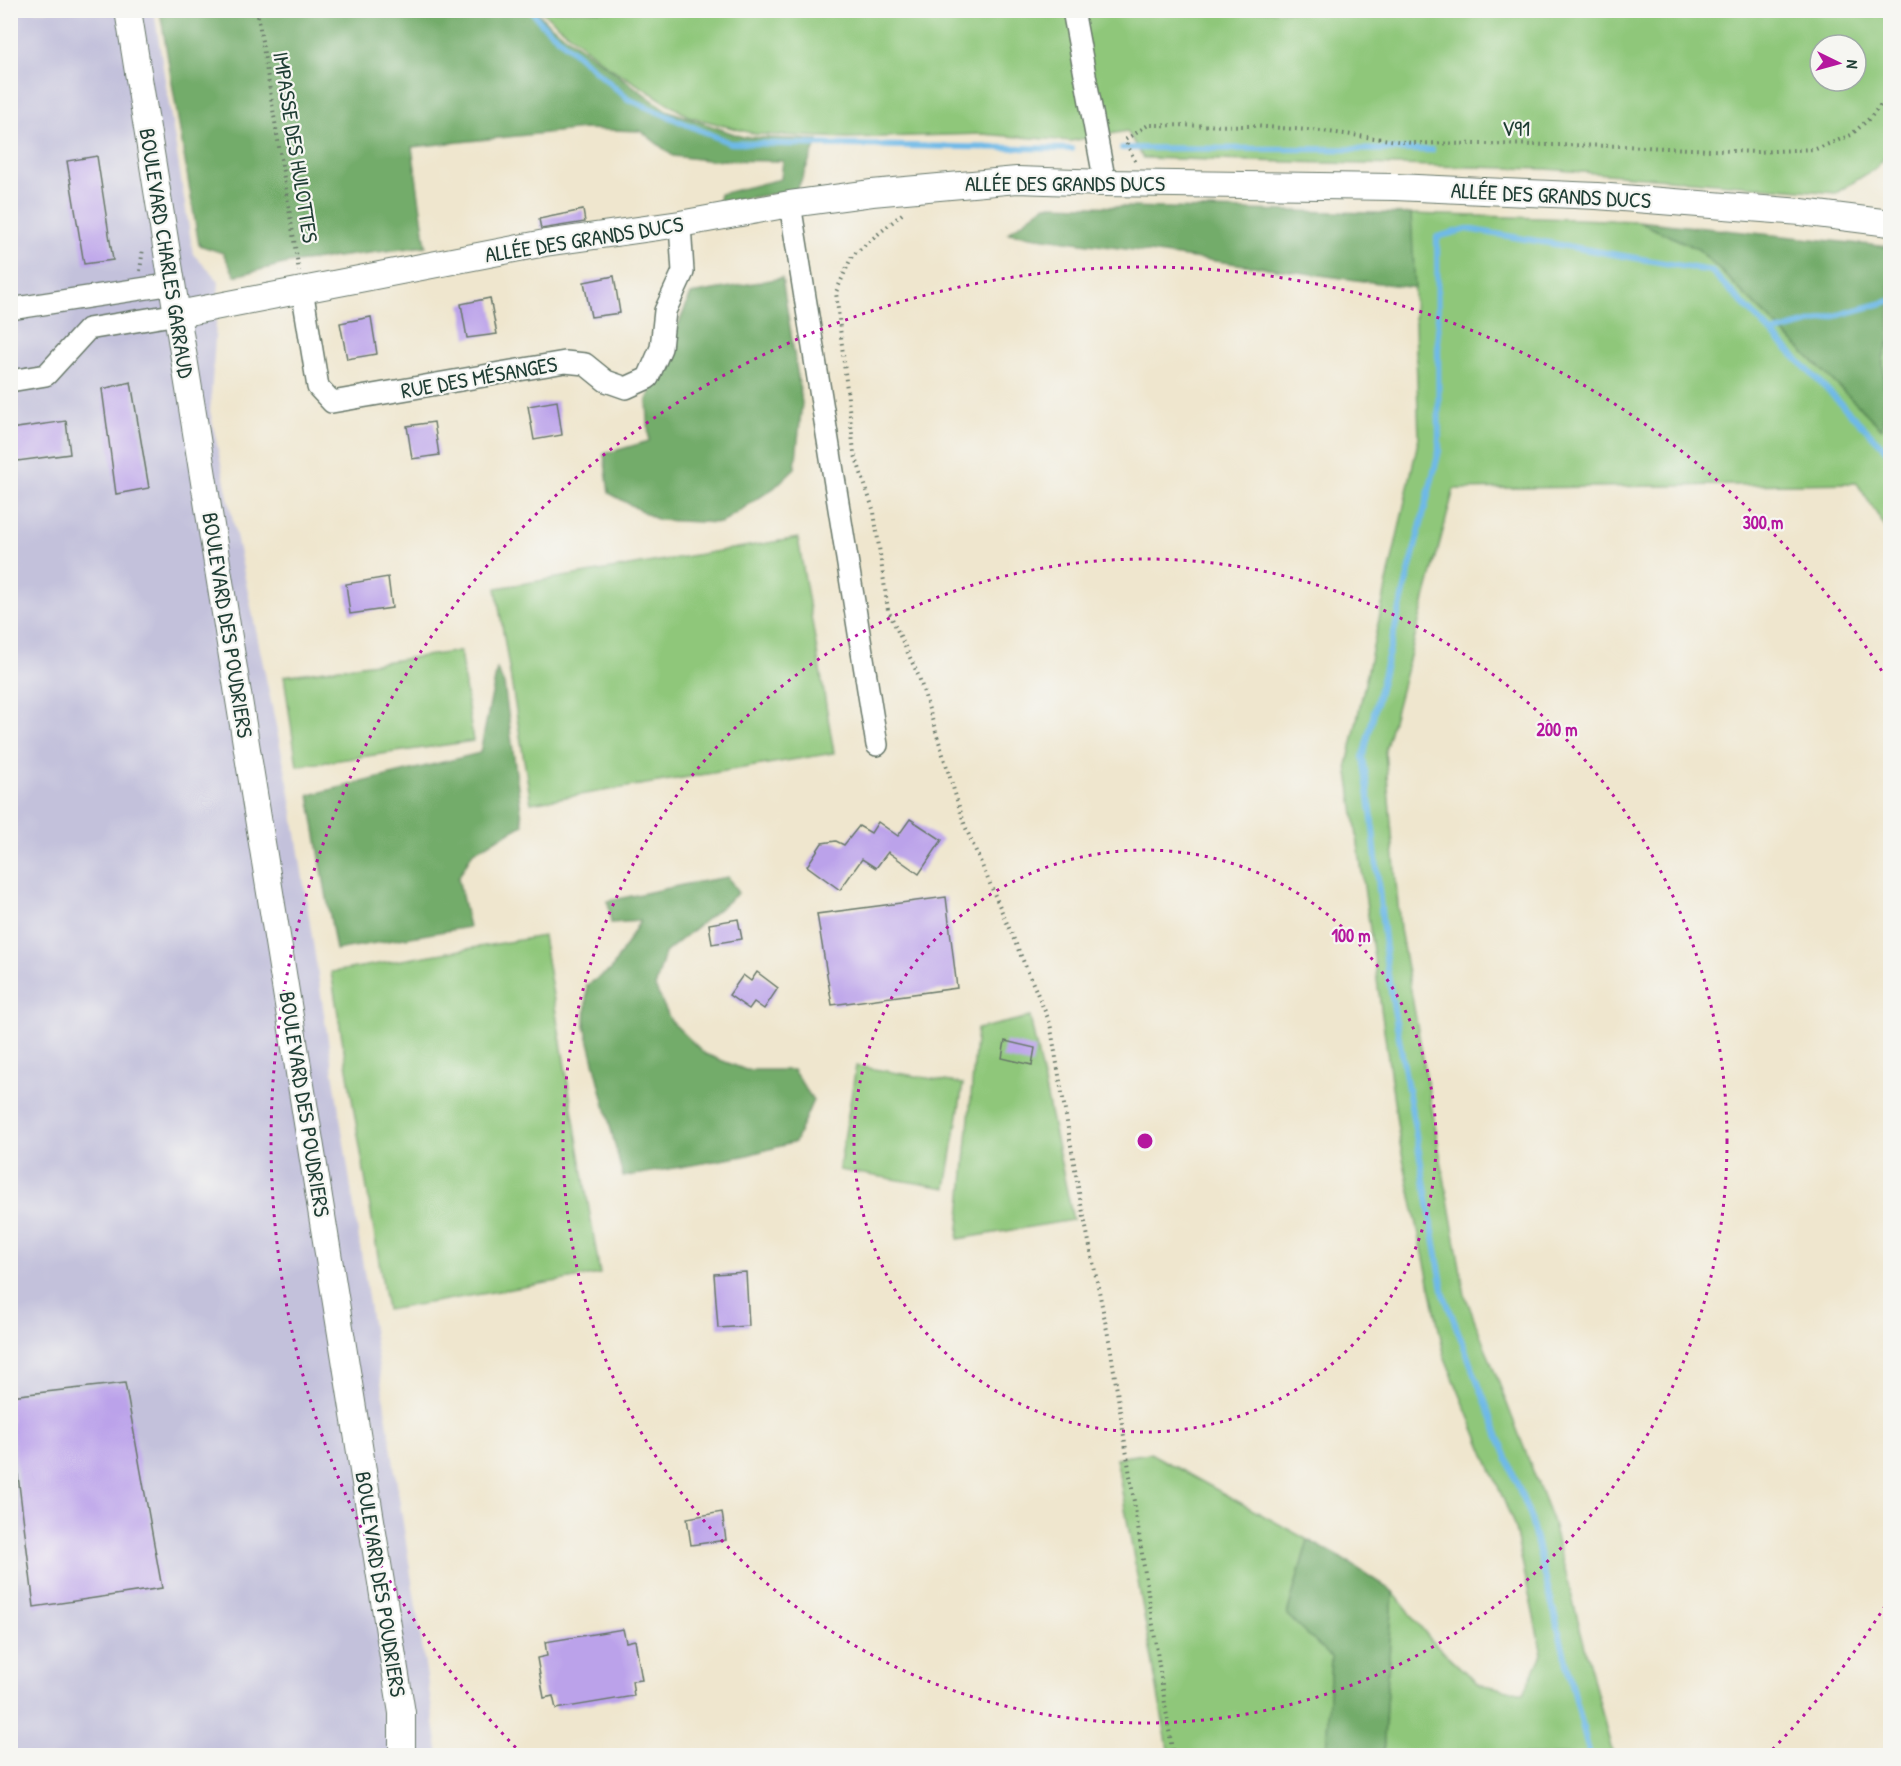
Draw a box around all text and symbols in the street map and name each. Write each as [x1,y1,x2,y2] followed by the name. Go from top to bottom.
[1808,33,1868,93] north arrow
[266,49,326,245] street label: IMPASSE DES HULOTTES
[1842,59,1864,70] text: N
[1502,113,1530,143] street label: V91
[132,126,202,381] street label: BOULEVARD CHARLES GARRAUD
[965,168,1165,198] street label: ALLÉE DES GRANDS DUCS
[1450,175,1652,215] street label: ALLÉE DES GRANDS DUCS
[483,209,685,269] street label: ALLÉE DES GRANDS DUCS
[399,349,559,405] street label: RUE DES MÉSANGES
[195,510,261,740] street label: BOULEVARD DES POUDRIERS
[1743,510,1783,535] text: 300 m
[1537,717,1577,742] text: 200 m
[1331,923,1371,948] text: 100 m
[272,989,338,1219] street label: BOULEVARD DES POUDRIERS
[1135,1131,1155,1151] centre of rings
[348,1469,414,1699] street label: BOULEVARD DES POUDRIERS

